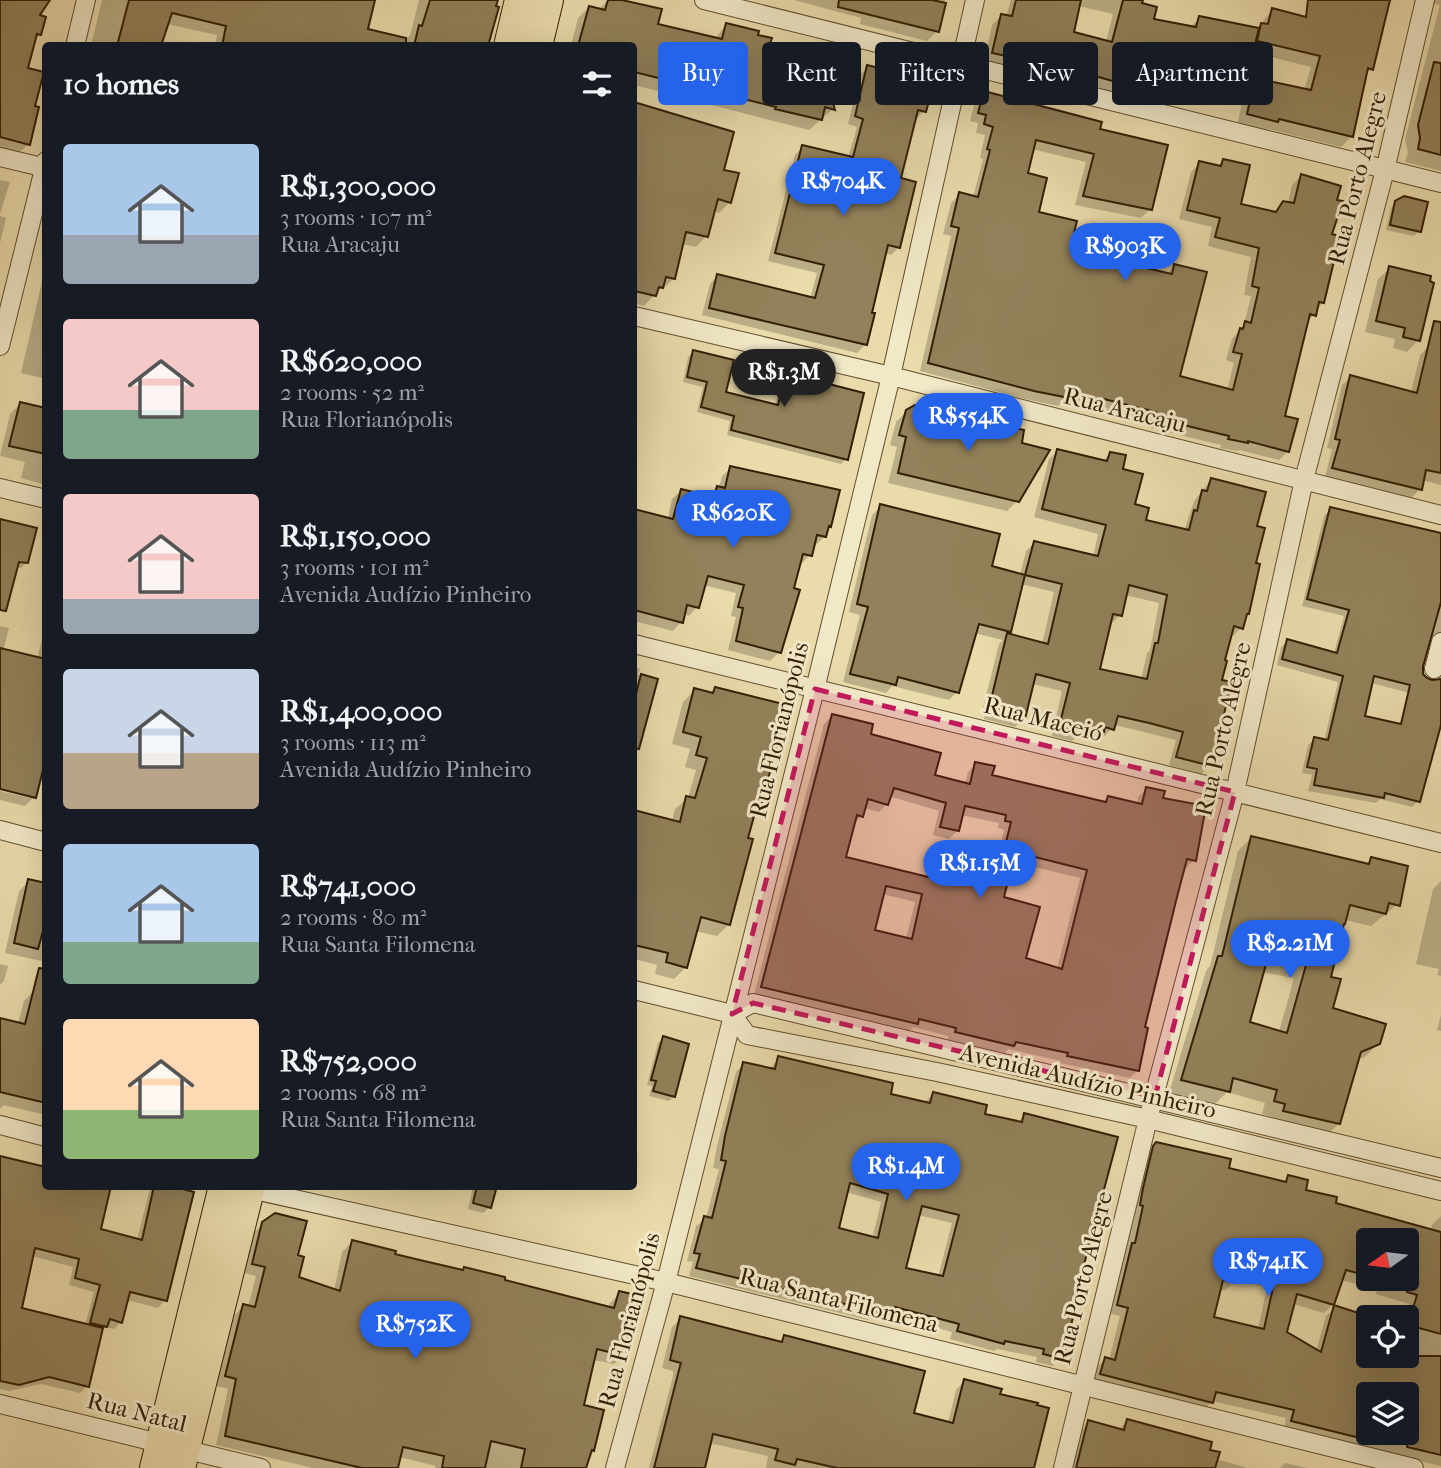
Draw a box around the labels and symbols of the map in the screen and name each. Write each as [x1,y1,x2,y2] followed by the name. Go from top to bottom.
[1322,88,1392,268] street label: Rua Porto Alegre
[786,158,900,218] pin: R$704K
[1068,224,1182,283] pin: R$903K
[727,350,841,409] pin: R$1.3M
[1061,381,1189,439] street label: Rua Aracaju
[911,393,1025,453] pin: R$554K
[676,490,790,550] pin: R$620K
[744,639,814,821] street label: Rua Florianópolis
[1189,639,1257,819] street label: Rua Porto Alegre
[981,691,1105,747] street label: Rua Maceió
[915,841,1045,900] pin: R$1.15M
[1225,920,1355,980] pin: R$2.21M
[956,1038,1219,1124] street label: Avenida Audízio Pinheiro
[849,1144,963,1203] pin: R$1.4M
[1048,1188,1118,1368] street label: Rua Porto Alegre
[1356,1228,1419,1292] north arrow
[592,1229,666,1411] street label: Rua Florianópolis
[1211,1238,1325,1298] pin: R$741K
[737,1262,942,1338] street label: Rua Santa Filomena
[358,1302,472,1361] pin: R$752K
[84,1386,190,1438] street label: Rua Natal

